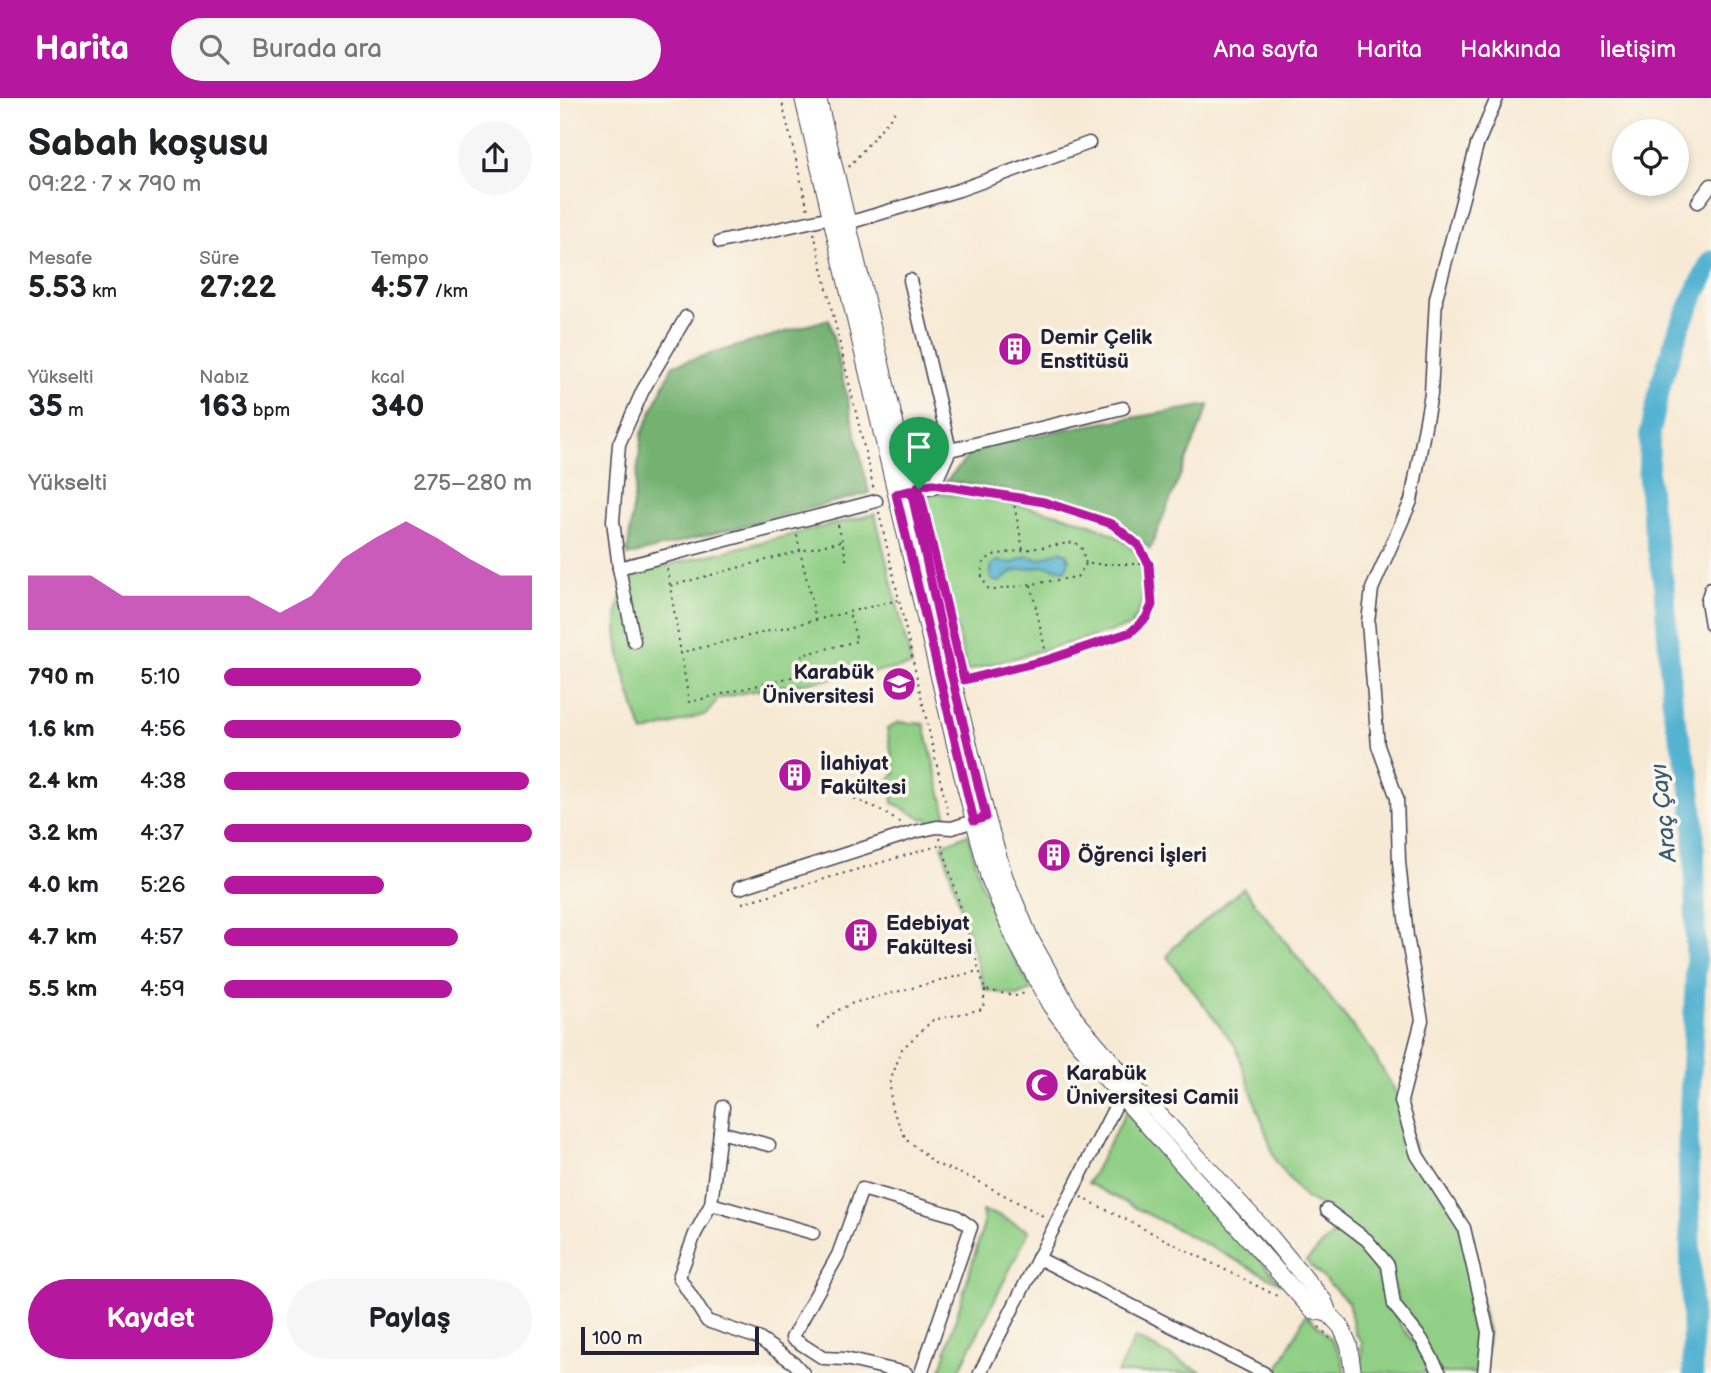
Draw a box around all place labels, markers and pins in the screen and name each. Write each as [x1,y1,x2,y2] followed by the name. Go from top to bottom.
[1040,325,1152,374] place label: Demir Çelik Enstitüsü
[996,330,1034,368] building icon: Demir Çelik Enstitüsü
[889,417,949,489] pin
[762,660,874,709] place label: Karabük Üniversitesi
[880,665,918,703] school or university icon: Karabük Üniversitesi
[820,750,906,800] place label: İlahiyat Fakültesi
[776,756,814,794] building icon: İlahiyat Fakültesi
[1035,836,1073,874] building icon: Öğrenci İşleri
[1078,842,1207,868] place label: Öğrenci İşleri
[886,911,972,960] place label: Edebiyat Fakültesi
[842,916,880,954] building icon: Edebiyat Fakültesi
[1066,1061,1239,1110] place label: Karabük Üniversitesi Camii
[1023,1066,1061,1104] mosque icon: Karabük Üniversitesi Camii

